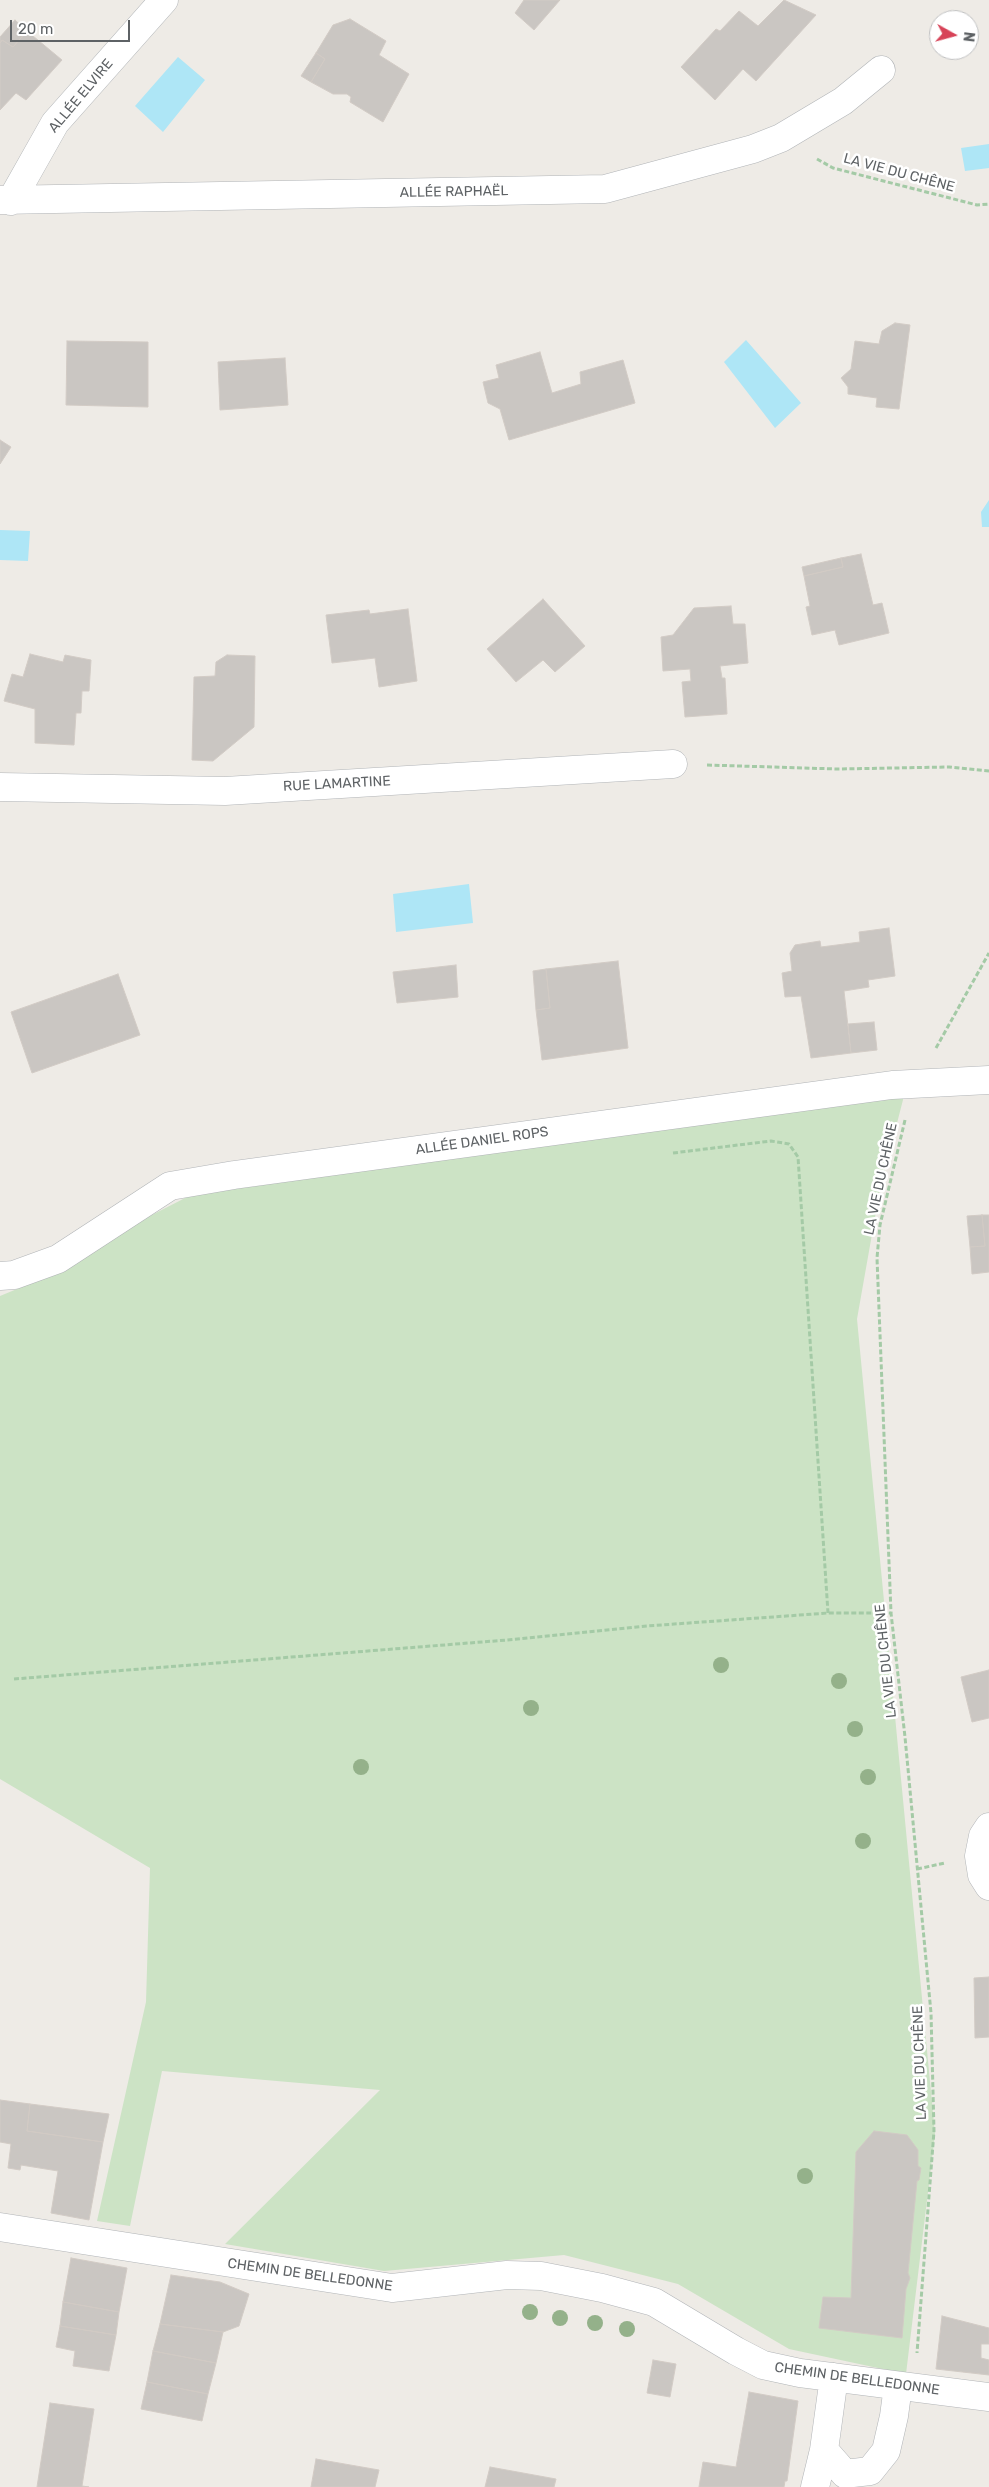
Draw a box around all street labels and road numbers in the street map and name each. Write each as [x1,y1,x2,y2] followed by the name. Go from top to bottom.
[45,56,117,136] street label: ALLÉE ELVIRE
[842,150,956,196] street label: LA VIE DU CHÊNE
[399,183,509,201] street label: ALLÉE RAPHAËL
[283,773,391,795] street label: RUE LAMARTINE
[861,1121,901,1237] street label: LA VIE DU CHÊNE
[414,1123,550,1159] street label: ALLÉE DANIEL ROPS
[872,1603,900,1719] street label: LA VIE DU CHÊNE
[910,2005,930,2121] street label: LA VIE DU CHÊNE
[226,2255,394,2295] street label: CHEMIN DE BELLEDONNE
[773,2359,941,2399] street label: CHEMIN DE BELLEDONNE

